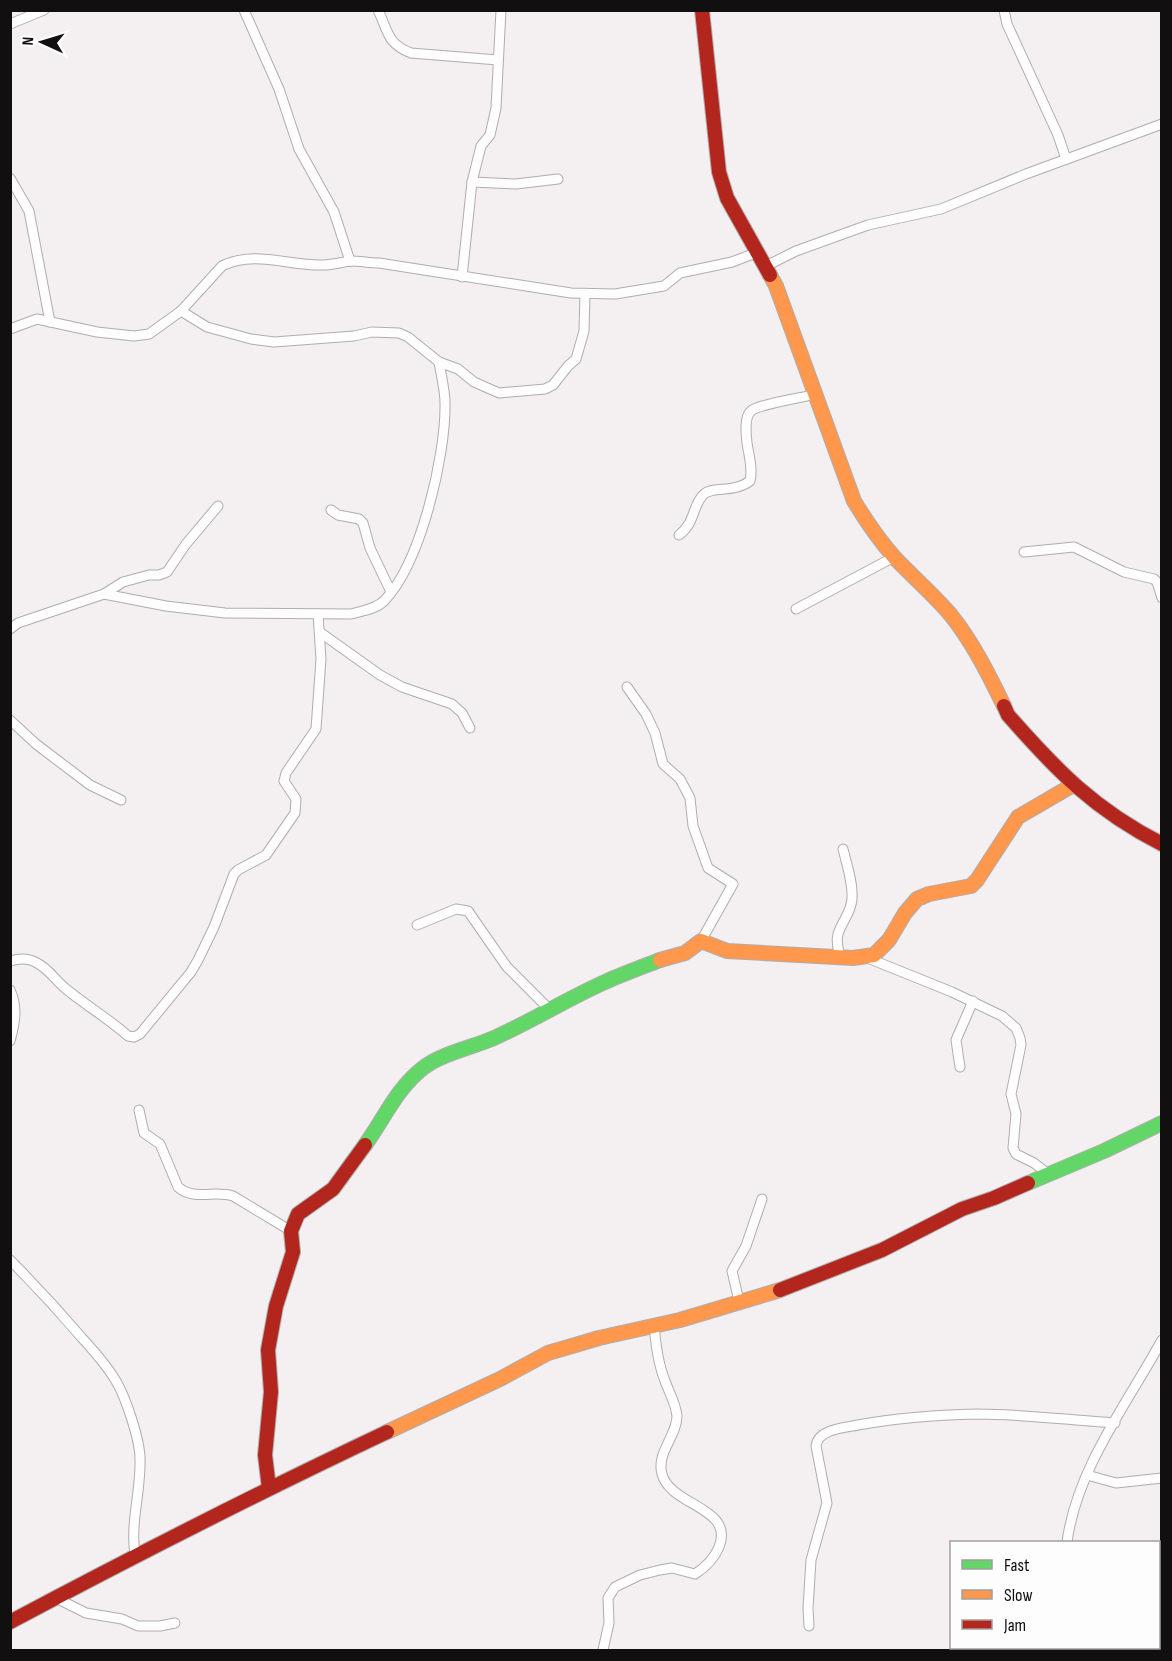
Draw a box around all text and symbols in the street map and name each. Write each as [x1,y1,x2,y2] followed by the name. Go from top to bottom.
[12,12,72,72] north arrow
[19,36,38,46] text: N
[950,1541,1160,1649] legend
[1004,1555,1030,1576] text: Fast
[1004,1585,1033,1606] text: Slow
[1003,1615,1026,1636] text: Jam

